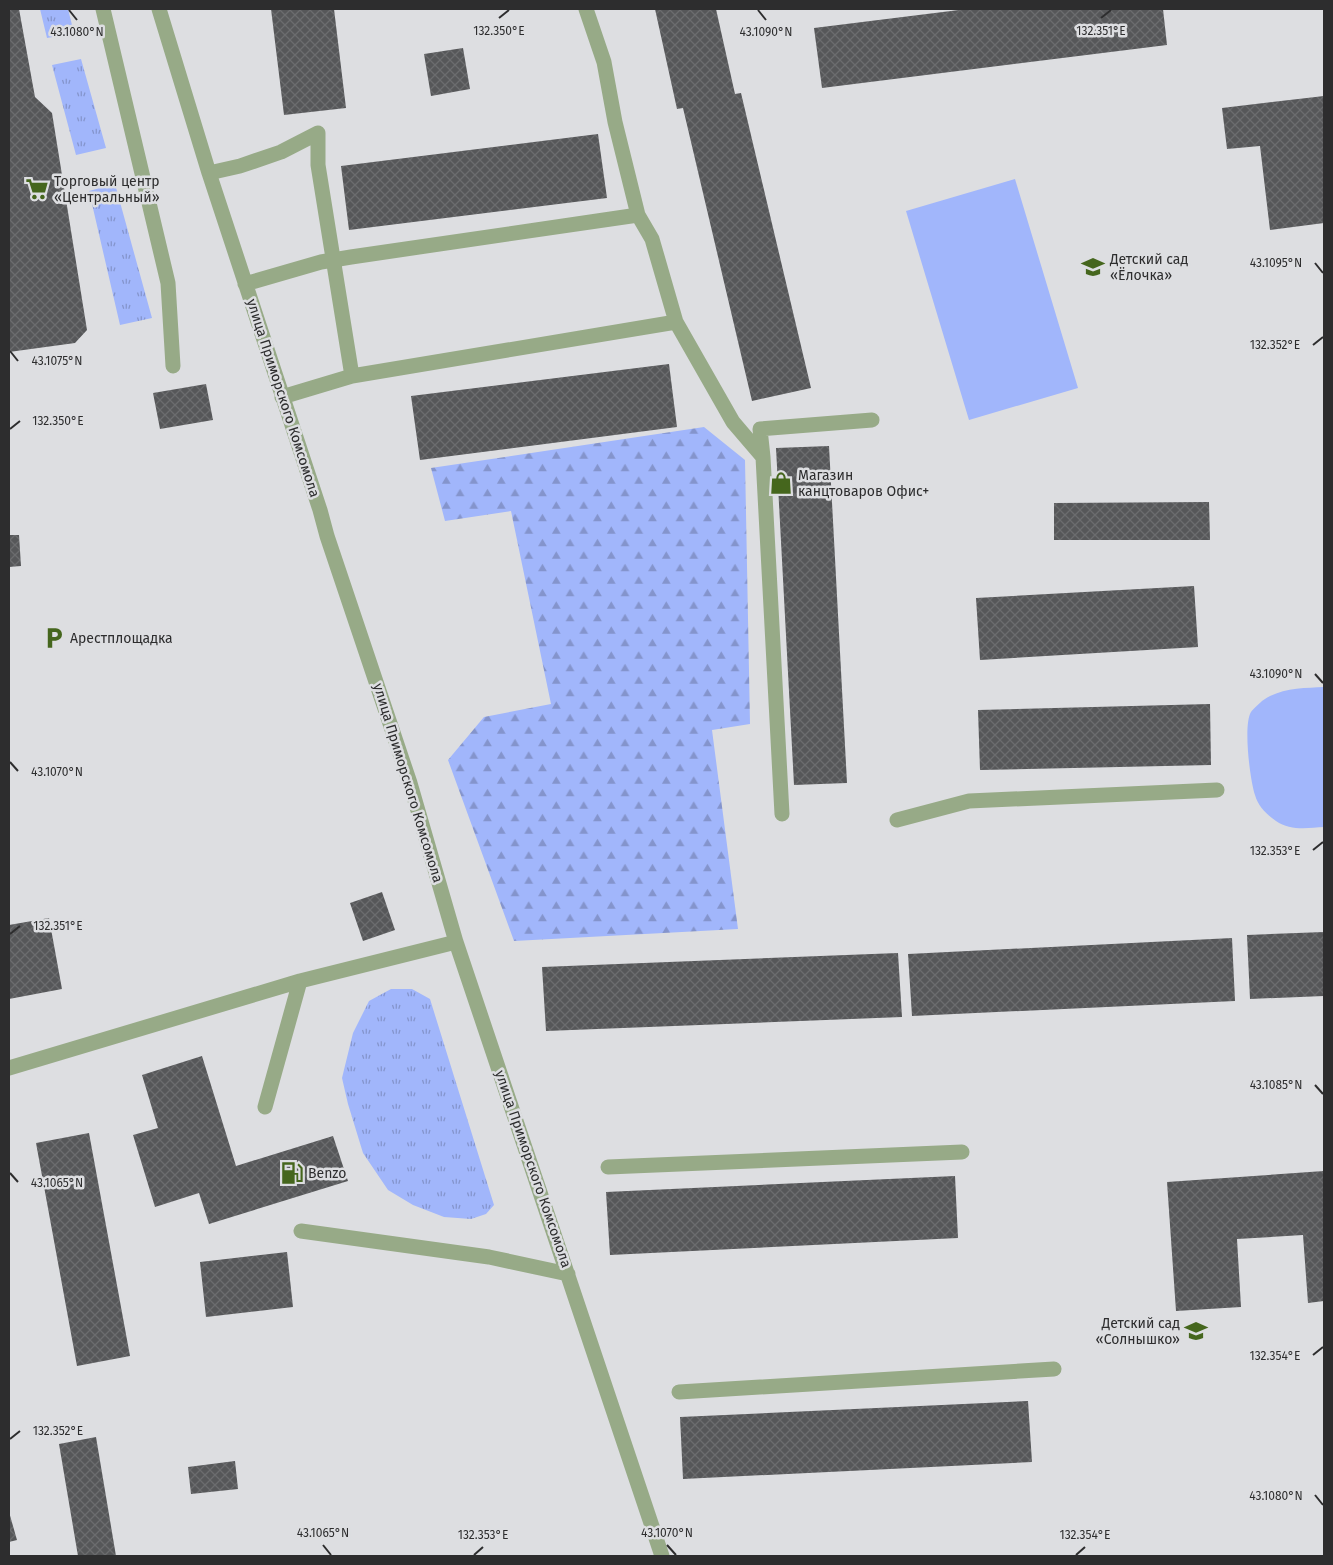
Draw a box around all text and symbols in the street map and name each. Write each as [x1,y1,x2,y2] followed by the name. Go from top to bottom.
[473,24,525,38] text: 132.350°E
[1076,24,1126,38] text: 132.351°E
[50,25,104,39] text: 43.1080°N
[739,25,793,39] text: 43.1090°N
[54,173,160,206] place label: Торговый центр «Центральный»
[24,176,50,202] supermarket icon: Торговый центр «Центральный»
[1109,251,1188,284] place label: Детский сад «Ёлочка»
[1080,254,1106,280] school or university icon: Детский сад «Ёлочка»
[1250,256,1302,270] text: 43.1095°N
[243,297,323,499] street label: улица Приморского Комсомола
[1250,338,1300,352] text: 132.352°E
[31,354,83,368] text: 43.1075°N
[32,414,84,428] text: 132.350°E
[798,467,929,500] place label: Магазин канцтоваров Офис+
[768,470,794,496] shop icon: Магазин канцтоваров Офис+
[41,625,67,651] parking icon: Арестплощадка
[70,630,173,647] place label: Арестплощадка
[1249,667,1303,681] text: 43.1090°N
[370,681,446,885] street label: улица Приморского Комсомола
[31,765,83,779] text: 43.1070°N
[1250,844,1300,858] text: 132.353°E
[33,919,83,933] text: 132.351°E
[491,1068,575,1270] street label: улица Приморского Комсомола
[1250,1078,1302,1092] text: 43.1085°N
[279,1160,305,1186] fuel station icon: Benzo
[308,1165,347,1182] place label: Benzo
[31,1176,83,1190] text: 43.1065°N
[1096,1315,1180,1348] place label: Детский сад «Солнышко»
[1183,1318,1209,1344] school or university icon: Детский сад «Солнышко»
[1249,1349,1301,1363] text: 132.354°E
[33,1424,83,1438] text: 132.352°E
[1249,1489,1303,1503] text: 43.1080°N
[297,1526,349,1540] text: 43.1065°N
[641,1526,693,1540] text: 43.1070°N
[458,1528,508,1542] text: 132.353°E
[1059,1528,1111,1542] text: 132.354°E

